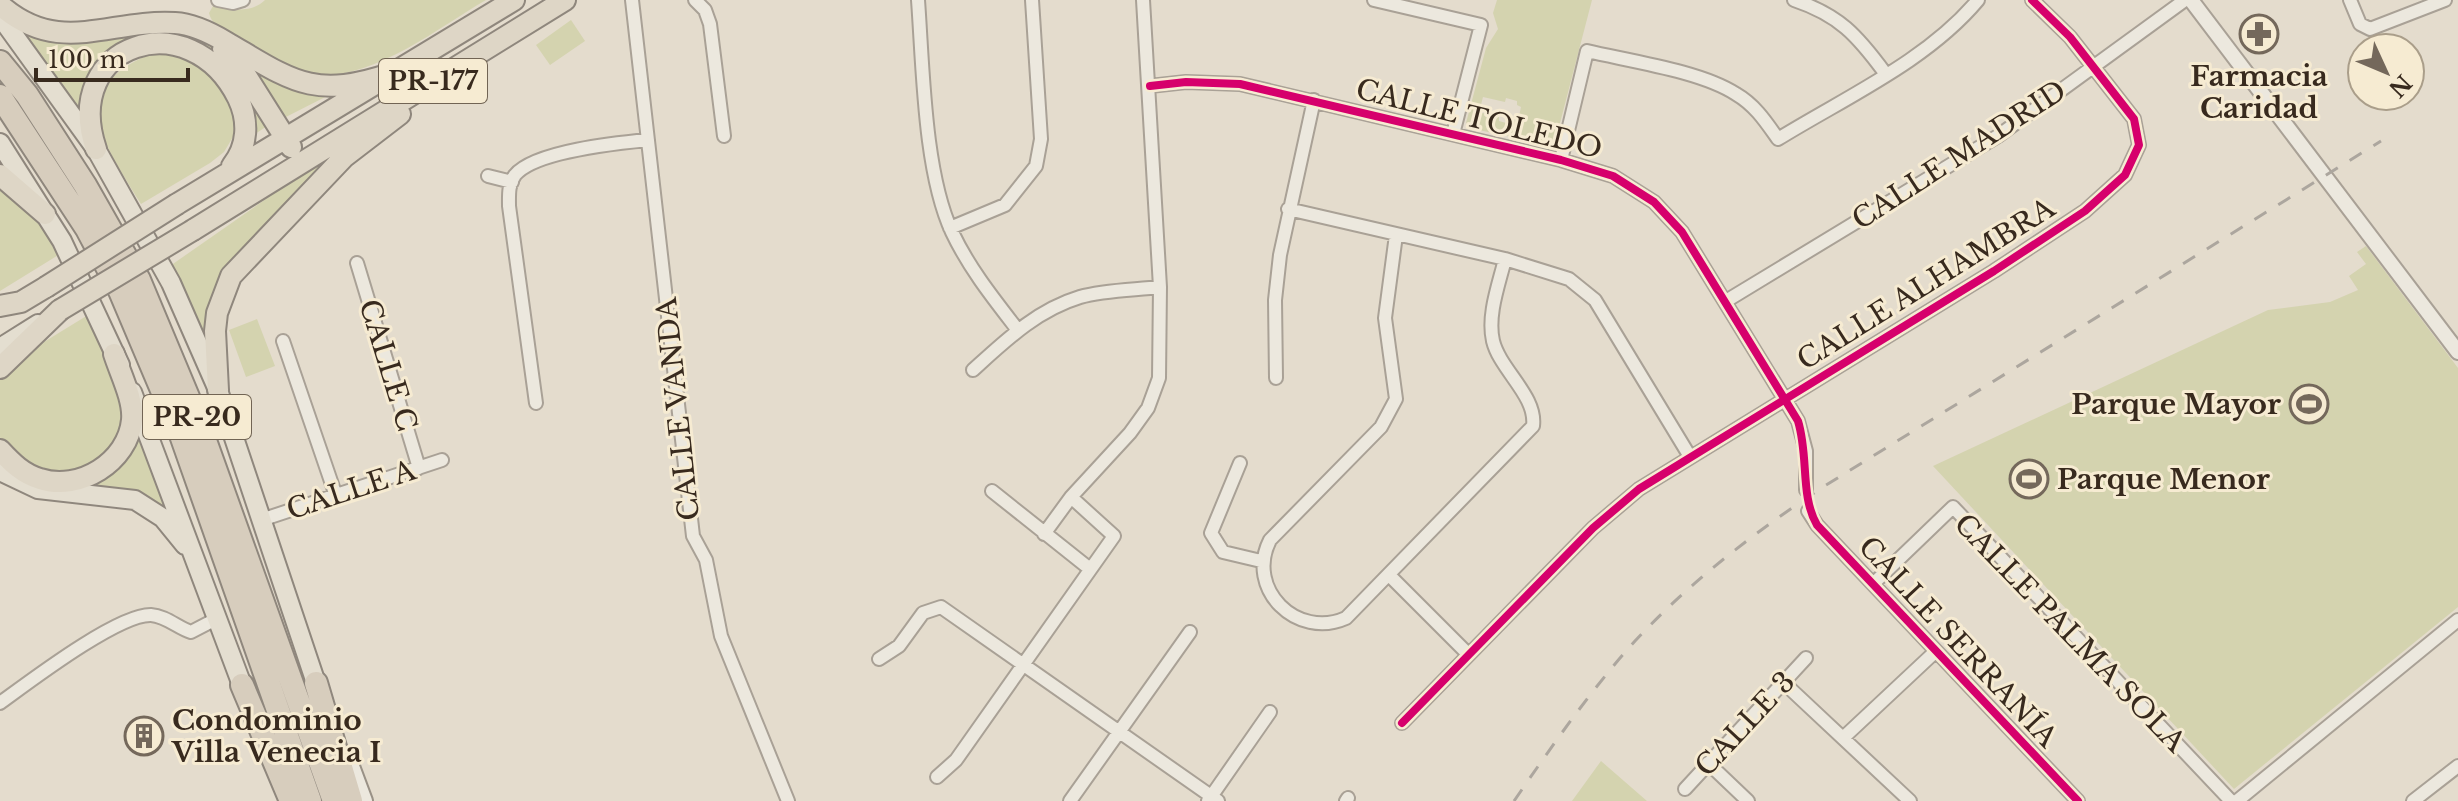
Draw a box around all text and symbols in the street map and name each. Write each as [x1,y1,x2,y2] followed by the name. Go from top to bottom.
[2238,13,2280,55] pharmacy icon: Farmacia Caridad
[36,32,188,82] scale bar
[2346,32,2426,112] north arrow
[48,45,126,74] text: 100 m
[379,59,487,103] road number: PR-177
[2190,59,2328,126] place label: Farmacia Caridad
[2383,69,2417,103] text: N
[1352,71,1606,167] street label: CALLE TOLEDO
[1845,73,2073,237] street label: CALLE MADRID
[1791,190,2062,378] street label: CALLE ALHAMBRA
[351,295,425,435] street label: CALLE C
[649,295,707,522] street label: CALLE VANDA
[2288,383,2330,425] sports icon: Parque Mayor
[2071,387,2281,422] place label: Parque Mayor
[143,395,251,439] road number: PR-20
[282,453,420,527] street label: CALLE A
[2008,458,2050,500] sports icon: Parque Menor
[2057,462,2270,497] place label: Parque Menor
[1947,506,2193,760] street label: CALLE PALMA SOLA
[1851,529,2065,755] street label: CALLE SERRANÍA
[1688,664,1802,784] street label: CALLE 3
[171,703,381,770] place label: Condominio Villa Venecia I
[123,715,165,757] building icon: Condominio Villa Venecia I

